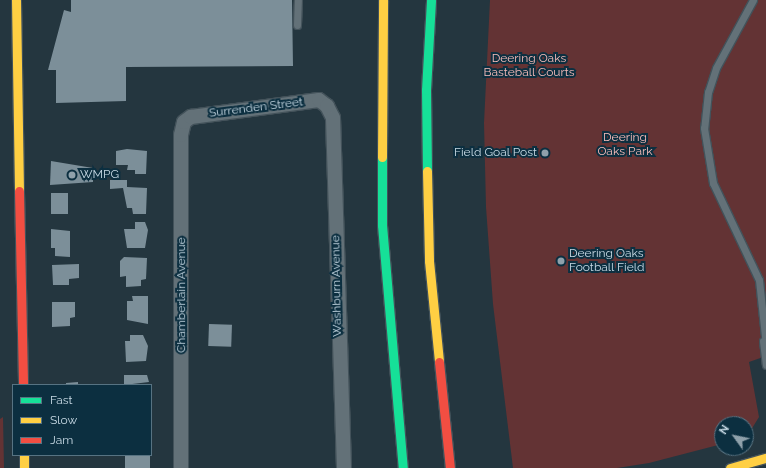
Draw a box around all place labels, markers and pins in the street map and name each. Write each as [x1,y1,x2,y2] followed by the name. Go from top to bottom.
[454,146,537,160] place label: Field Goal Post
[540,148,550,158] marker: Field Goal Post
[80,168,119,182] place label: WMPG
[67,170,77,180] marker: WMPG
[569,247,645,275] place label: Deering Oaks Football Field
[556,256,566,266] marker: Deering Oaks Football Field

